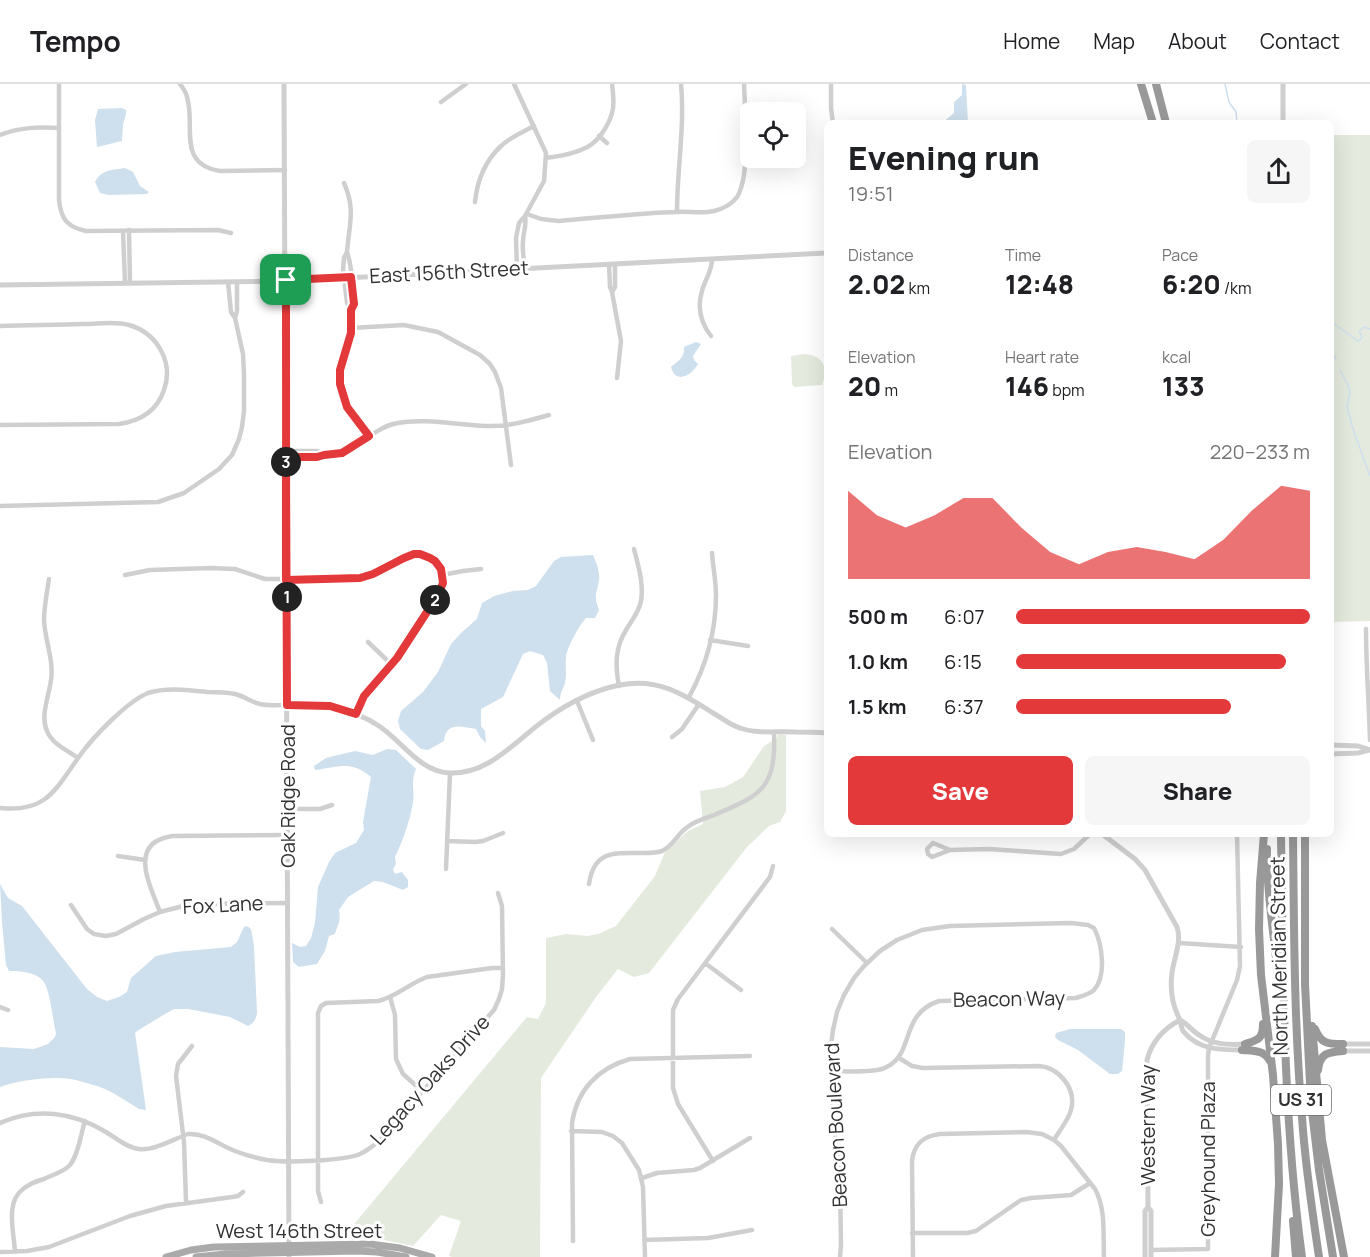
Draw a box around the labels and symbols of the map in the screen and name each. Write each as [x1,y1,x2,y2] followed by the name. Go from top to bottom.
[260,254,311,305] pin
[369,254,529,289] street label: East 156th Street
[271,447,301,477] pin: 3
[272,582,302,612] pin: 1
[420,585,450,615] pin: 2
[274,724,301,868] street label: Oak Ridge Road
[1263,856,1294,1056] street label: North Meridian Street
[182,889,264,920] street label: Fox Lane
[953,984,1066,1013] street label: Beacon Way
[364,1009,495,1151] street label: Legacy Oaks Drive
[818,1042,853,1208] street label: Beacon Boulevard
[1134,1064,1161,1185] street label: Western Way
[1194,1081,1221,1237] street label: Greyhound Plaza
[1271,1085,1331,1115] road number: US 31
[216,1217,382,1244] street label: West 146th Street

